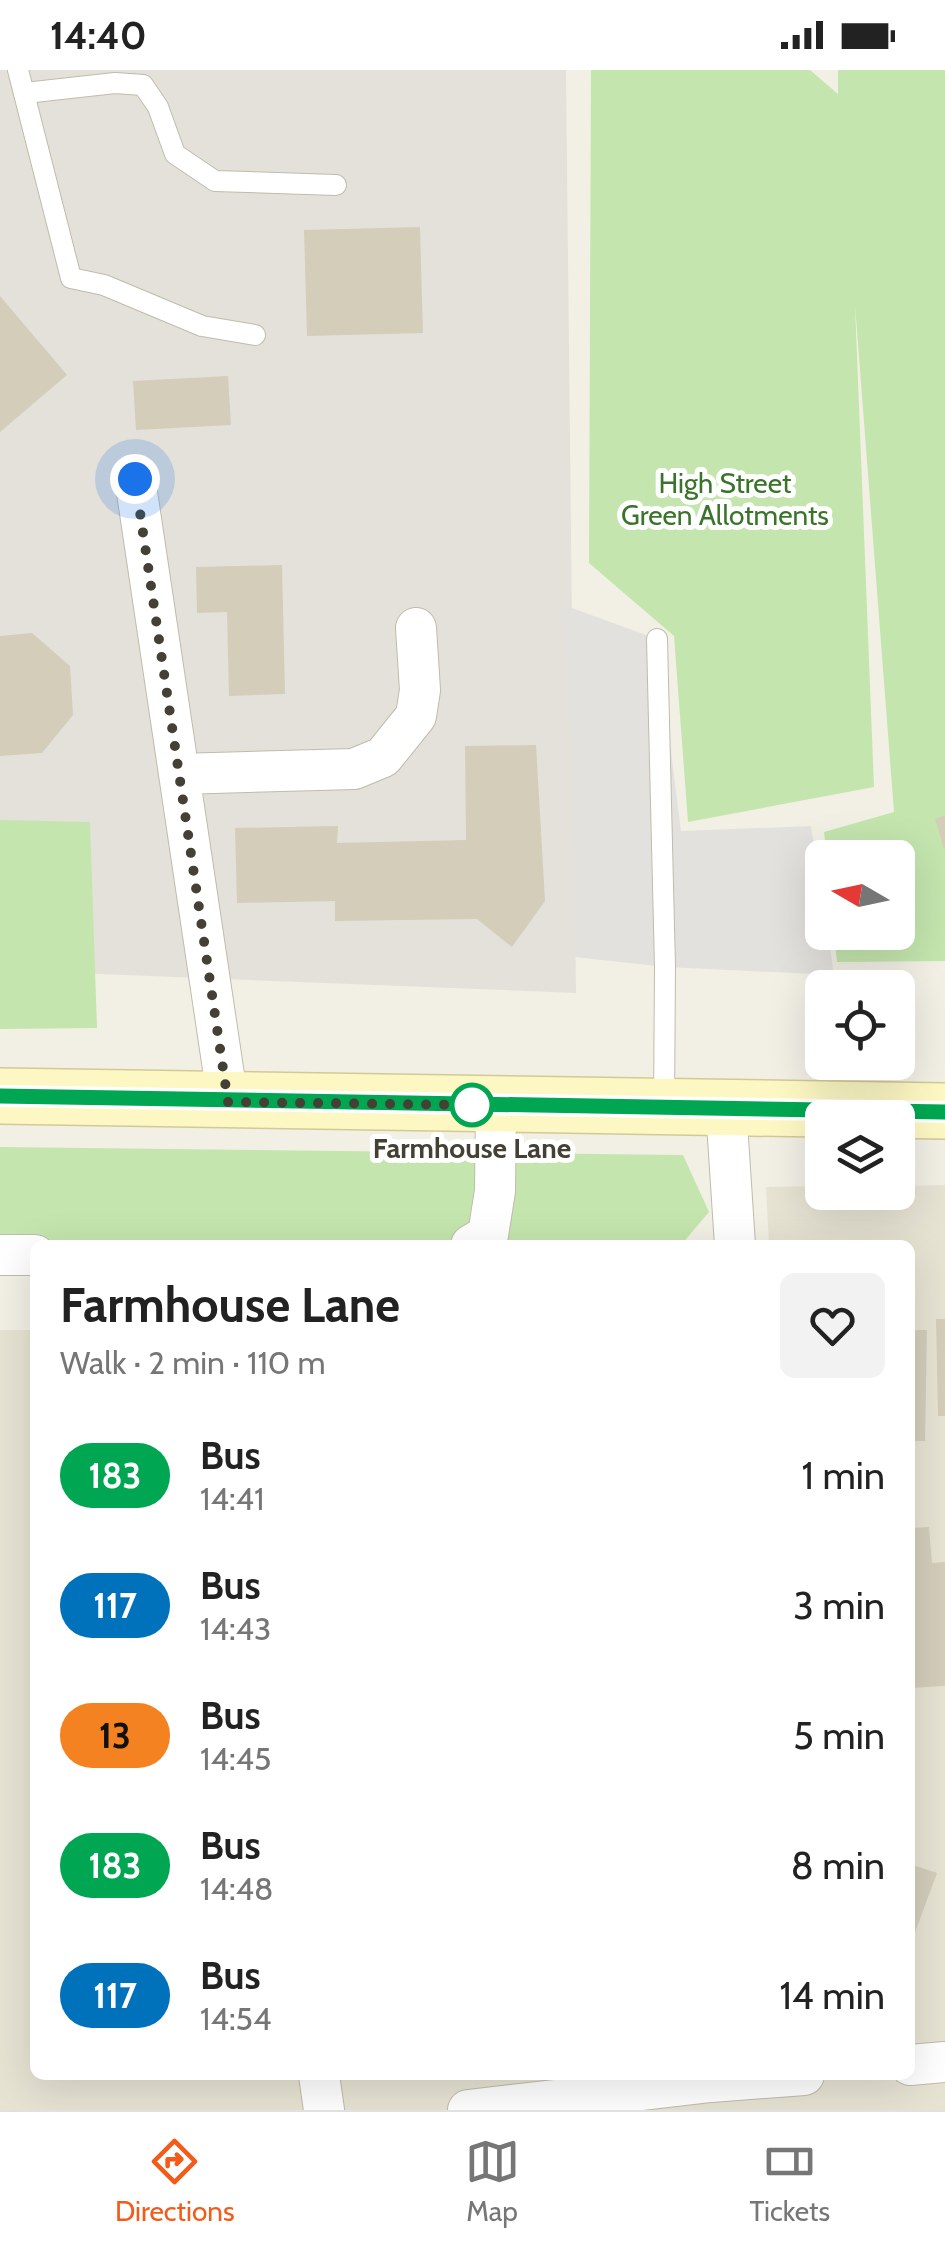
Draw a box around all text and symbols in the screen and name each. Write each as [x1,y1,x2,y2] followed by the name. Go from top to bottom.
[50,12,146,59] text: 14:40
[110,454,160,504] your location
[621,466,829,532] park label: High Street Green Allotments
[805,840,915,950] north arrow
[805,840,915,1210] map controls
[805,970,915,1080] button: locate
[451,1084,493,1126] marker: Farmhouse Lane
[805,1100,915,1210] button: layers
[373,1131,571,1165] place label: Farmhouse Lane
[780,1273,885,1378] button: heart
[60,1276,400,1334] text: Farmhouse Lane
[60,1343,325,1382] text: Walk · 2 min · 110 m
[200,1432,261,1479] text: Bus
[801,1452,885,1499] text: 1 min
[89,1454,141,1497] text: 183
[200,1479,265,1518] text: 14:41
[200,1562,261,1609] text: Bus
[793,1582,885,1629] text: 3 min
[93,1584,137,1627] text: 117
[200,1609,271,1648] text: 14:43
[200,1692,261,1739] text: Bus
[793,1712,885,1759] text: 5 min
[99,1714,131,1757] text: 13
[200,1739,271,1778] text: 14:45
[200,1822,261,1869] text: Bus
[791,1842,885,1889] text: 8 min
[89,1844,141,1887] text: 183
[200,1869,273,1908] text: 14:48
[200,1952,261,1999] text: Bus
[779,1972,885,2019] text: 14 min
[93,1974,137,2017] text: 117
[200,1999,271,2038] text: 14:54
[115,2134,235,2228] tab: Directions
[465,2134,520,2228] tab: Map
[749,2134,830,2228] tab: Tickets

